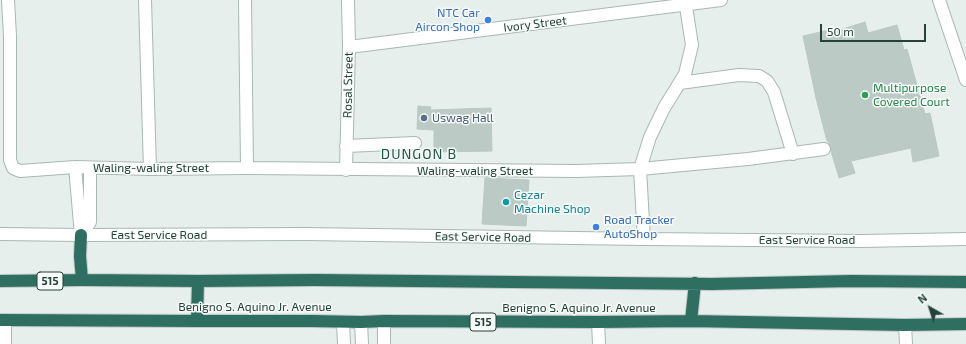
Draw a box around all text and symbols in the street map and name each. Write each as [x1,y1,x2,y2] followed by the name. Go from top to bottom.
[415,6,480,34] place label: NTC Car Aircon Shop
[503,13,567,35] street label: Ivory Street
[483,15,493,25] marker: NTC Car Aircon Shop
[822,16,928,42] scale bar
[827,24,854,38] text: 50 m
[340,52,356,118] street label: Rosal Street
[873,81,950,109] place label: Multipurpose Covered Court
[860,90,870,100] marker: Multipurpose Covered Court
[432,111,494,125] place label: Uswag Hall
[419,113,429,123] marker: Uswag Hall
[381,146,457,162] district label: DUNGON B
[93,161,209,175] street label: Waling-waling Street
[417,164,533,178] street label: Waling-waling Street
[514,188,590,216] place label: Cezar Machine Shop
[501,197,511,207] marker: Cezar Machine Shop
[604,213,675,241] place label: Road Tracker AutoShop
[591,222,601,232] marker: Road Tracker AutoShop
[111,228,207,242] street label: East Service Road
[435,229,531,245] street label: East Service Road
[759,233,855,247] street label: East Service Road
[37,272,63,290] road number: 515
[910,288,950,328] north arrow
[915,291,929,306] text: N
[178,300,332,314] street label: Benigno S. Aquino Jr. Avenue
[502,301,656,315] street label: Benigno S. Aquino Jr. Avenue
[470,313,496,331] road number: 515

